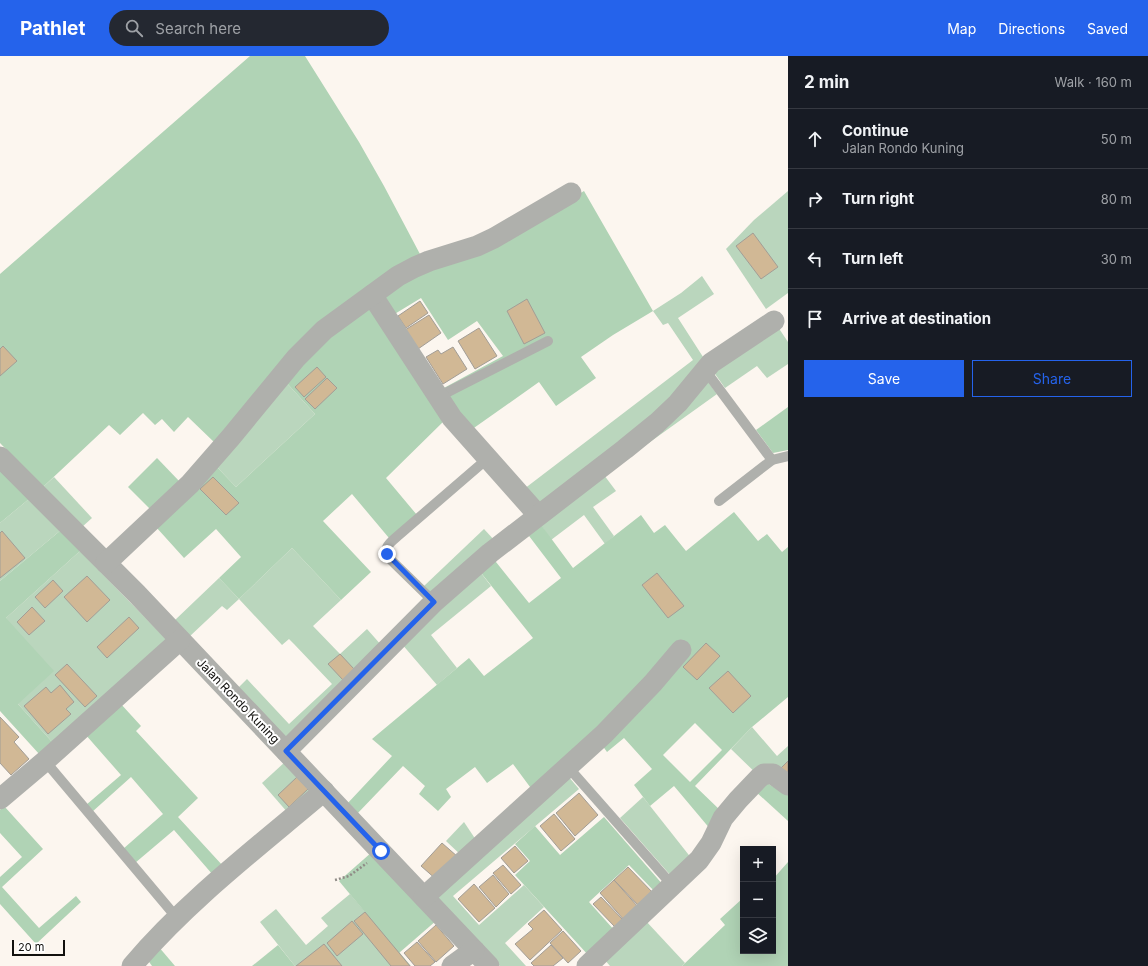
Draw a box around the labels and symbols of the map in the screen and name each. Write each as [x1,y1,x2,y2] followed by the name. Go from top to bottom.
[378,545,396,563] route end
[194,655,283,746] street label: Jalan Rondo Kuning
[372,842,390,860] route start
[12,938,65,957] scale bar

